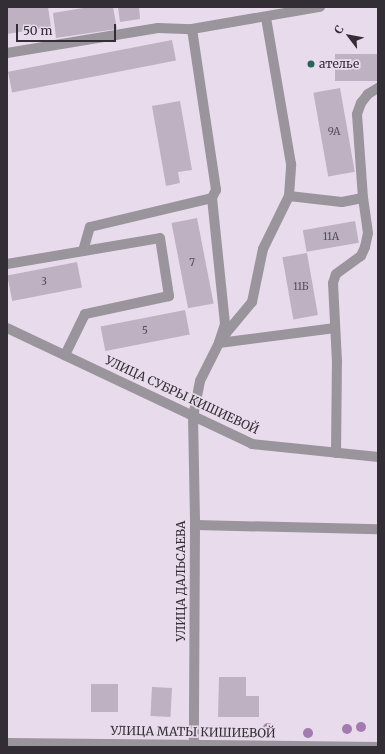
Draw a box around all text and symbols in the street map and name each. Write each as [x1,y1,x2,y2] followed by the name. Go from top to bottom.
[18,16,118,42] scale bar
[329,16,369,56] north arrow
[23,23,52,38] text: 50 m
[331,23,347,36] text: С
[319,57,359,71] place label: ателье
[306,59,316,69] marker: ателье
[328,126,340,138] house number: 9А
[323,231,339,243] house number: 11А
[189,257,195,269] house number: 7
[41,276,47,288] house number: 3
[293,281,309,293] house number: 11Б
[142,325,148,337] house number: 5
[103,353,261,437] street label: УЛИЦА СУБРЫ КИШИЕВОЙ
[174,520,188,642] street label: УЛИЦА ДАЛЬСАЕВА
[110,723,276,741] street label: УЛИЦА МАТЫ КИШИЕВОЙ

